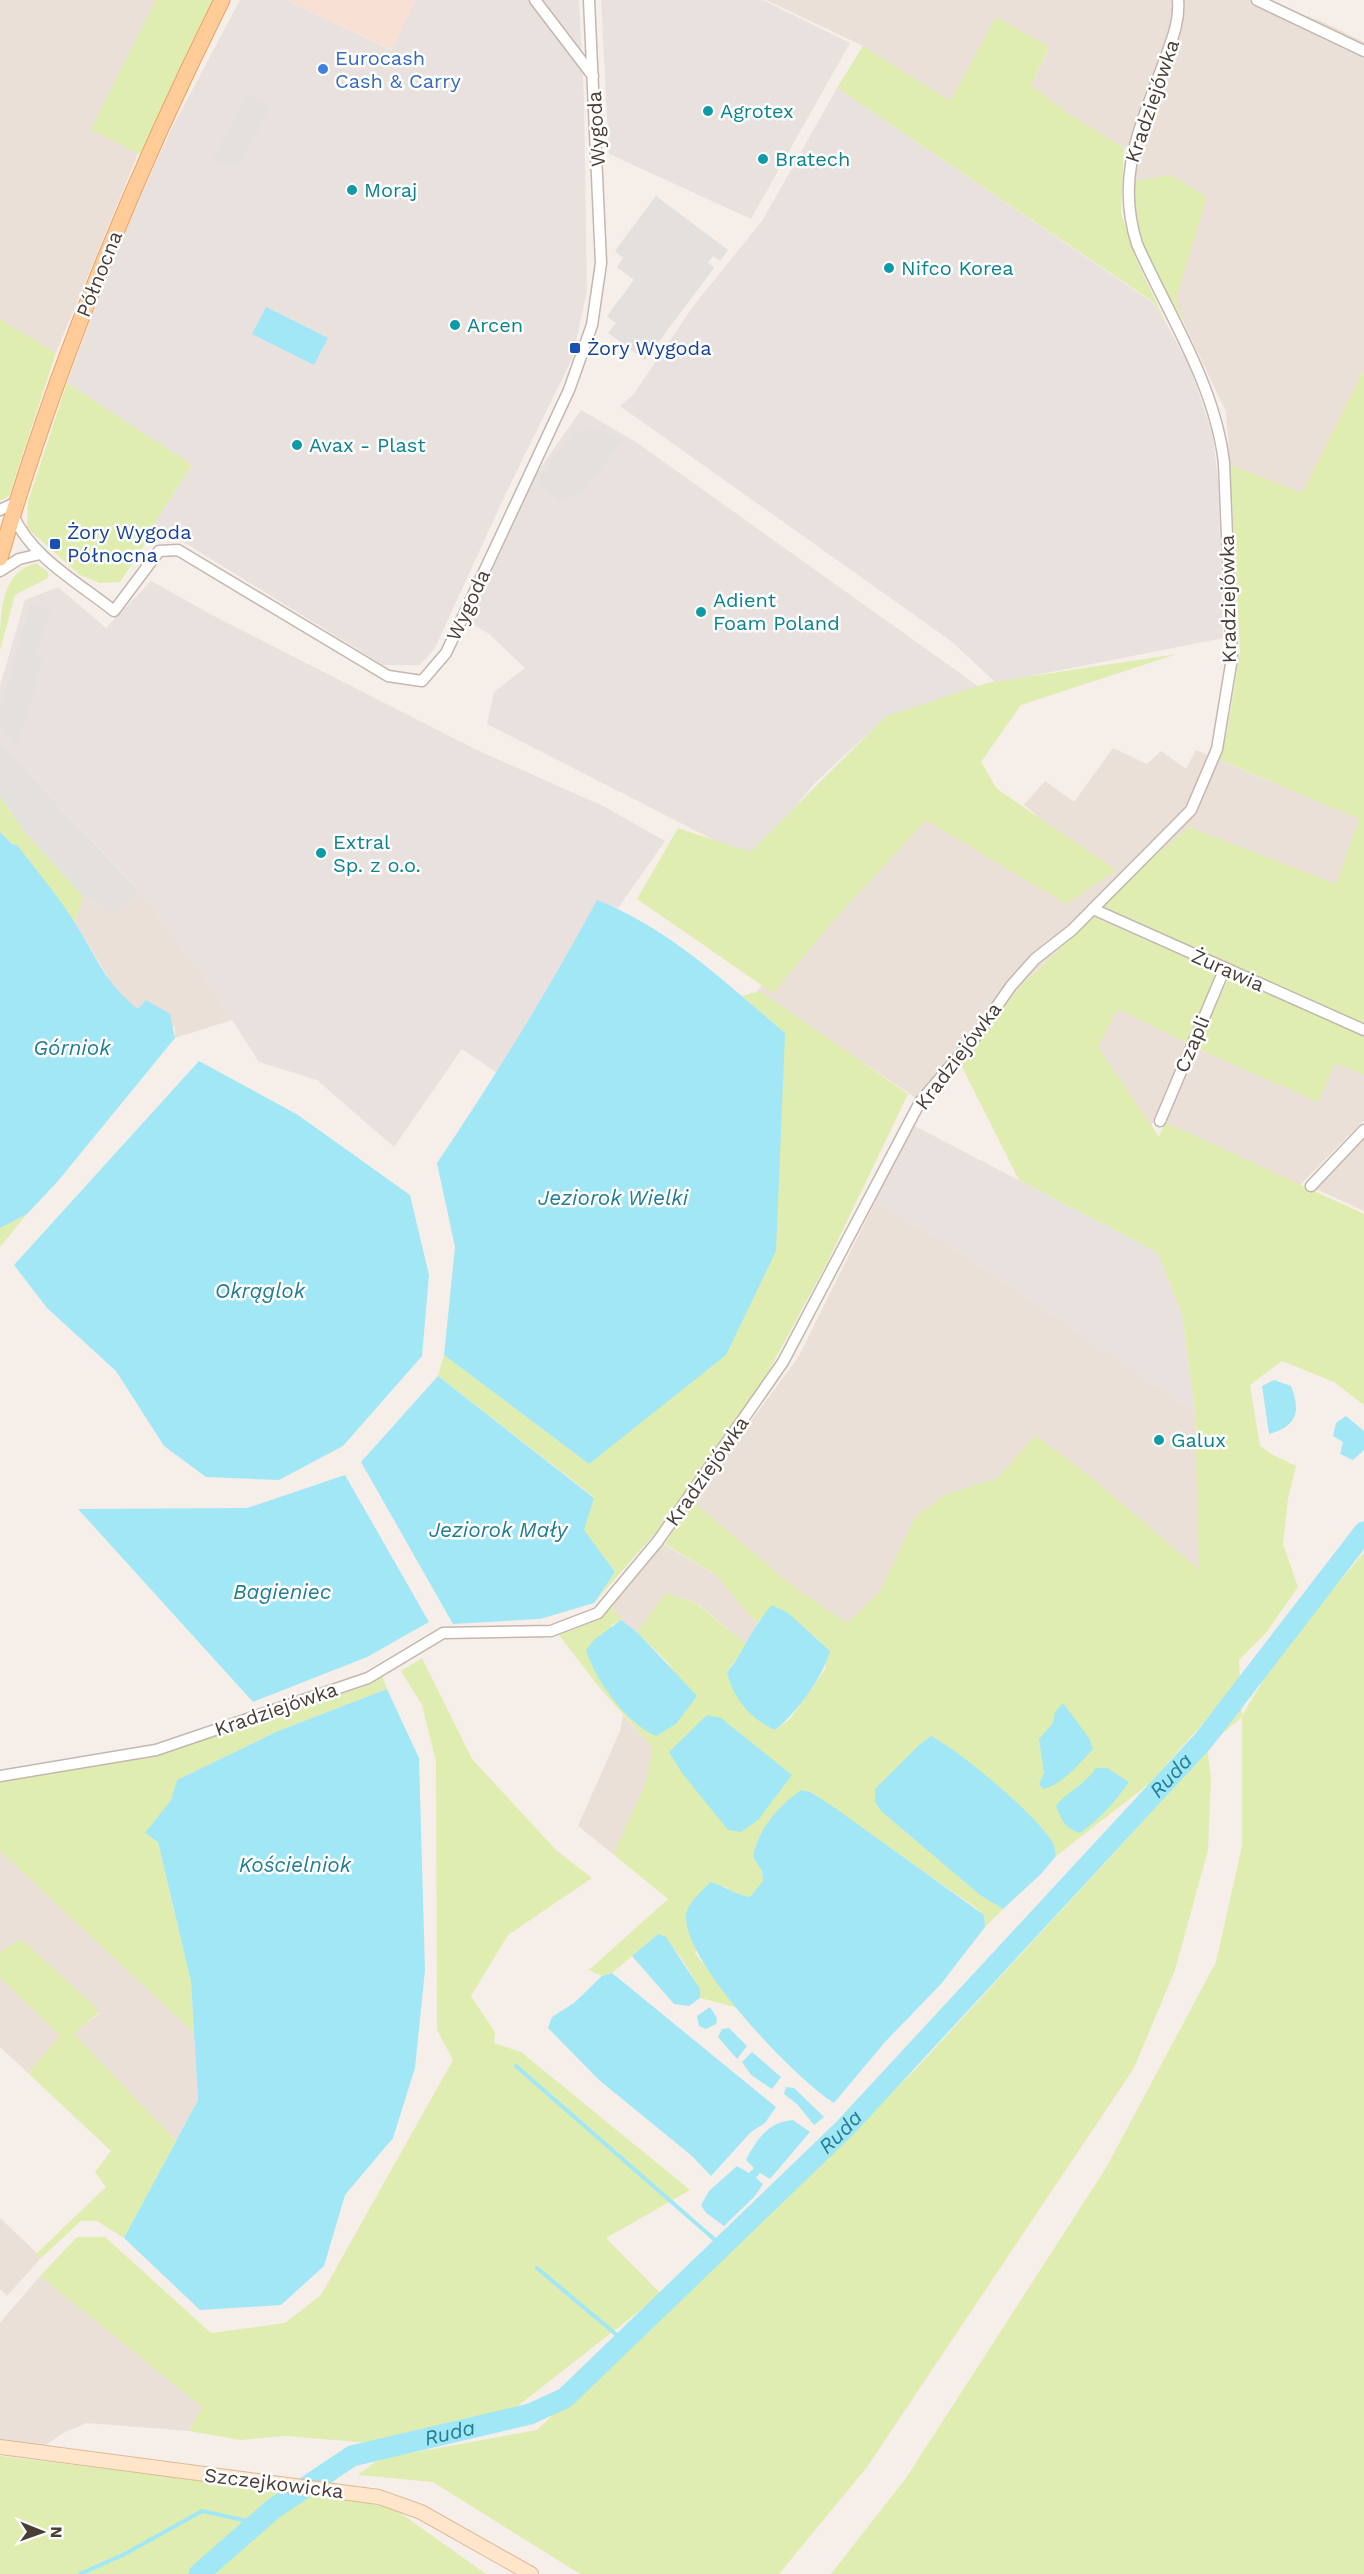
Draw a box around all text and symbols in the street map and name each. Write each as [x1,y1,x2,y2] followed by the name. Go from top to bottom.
[1120,36,1184,166] street label: Kradziejówka
[335,46,461,93] place label: Eurocash Cash & Carry
[316,62,330,76] marker: Eurocash Cash & Carry
[582,90,610,168] street label: Wygoda
[720,99,794,123] place label: Agrotex
[701,104,715,118] marker: Agrotex
[775,147,850,171] place label: Bratech
[756,152,770,166] marker: Bratech
[364,178,417,202] place label: Moraj
[345,183,359,197] marker: Moraj
[71,227,127,321] street label: Północna
[901,256,1014,280] place label: Nifco Korea
[882,261,896,275] marker: Nifco Korea
[467,313,523,337] place label: Arcen
[448,318,462,332] marker: Arcen
[587,336,711,360] place label: Żory Wygoda
[568,341,582,355] marker: Żory Wygoda
[309,433,426,457] place label: Avax - Plast
[290,438,304,452] marker: Avax - Plast
[67,520,191,567] place label: Żory Wygoda Północna
[1215,535,1241,663] street label: Kradziejówka
[48,537,62,551] marker: Żory Wygoda Północna
[441,565,495,645] street label: Wygoda
[713,588,840,635] place label: Adient Foam Poland
[694,605,708,619] marker: Adient Foam Poland
[333,830,421,877] place label: Extral Sp. z o.o.
[314,846,328,860] marker: Extral Sp. z o.o.
[1188,943,1268,997] street label: Żurawia
[910,997,1006,1115] street label: Kradziejówka
[1169,1012,1215,1076] street label: Czapli
[33,1035,111,1060] water label: Górniok
[538,1185,689,1210] water label: Jeziorok Wielki
[215,1278,306,1303] water label: Okrąglok
[660,1411,754,1531] street label: Kradziejówka
[1171,1428,1226,1452] place label: Galux
[1152,1433,1166,1447] marker: Galux
[429,1517,569,1542] water label: Jeziorok Mały
[233,1579,331,1604] water label: Bagieniec
[211,1677,341,1741] street label: Kradziejówka
[1144,1748,1197,1803] water label: Ruda
[239,1852,352,1877] water label: Kościelniok
[813,2105,867,2159] water label: Ruda
[422,2414,478,2451] water label: Ruda
[203,2463,345,2503] street label: Szczejkowicka
[12,2502,72,2562] north arrow
[47,2526,66,2538] text: N

